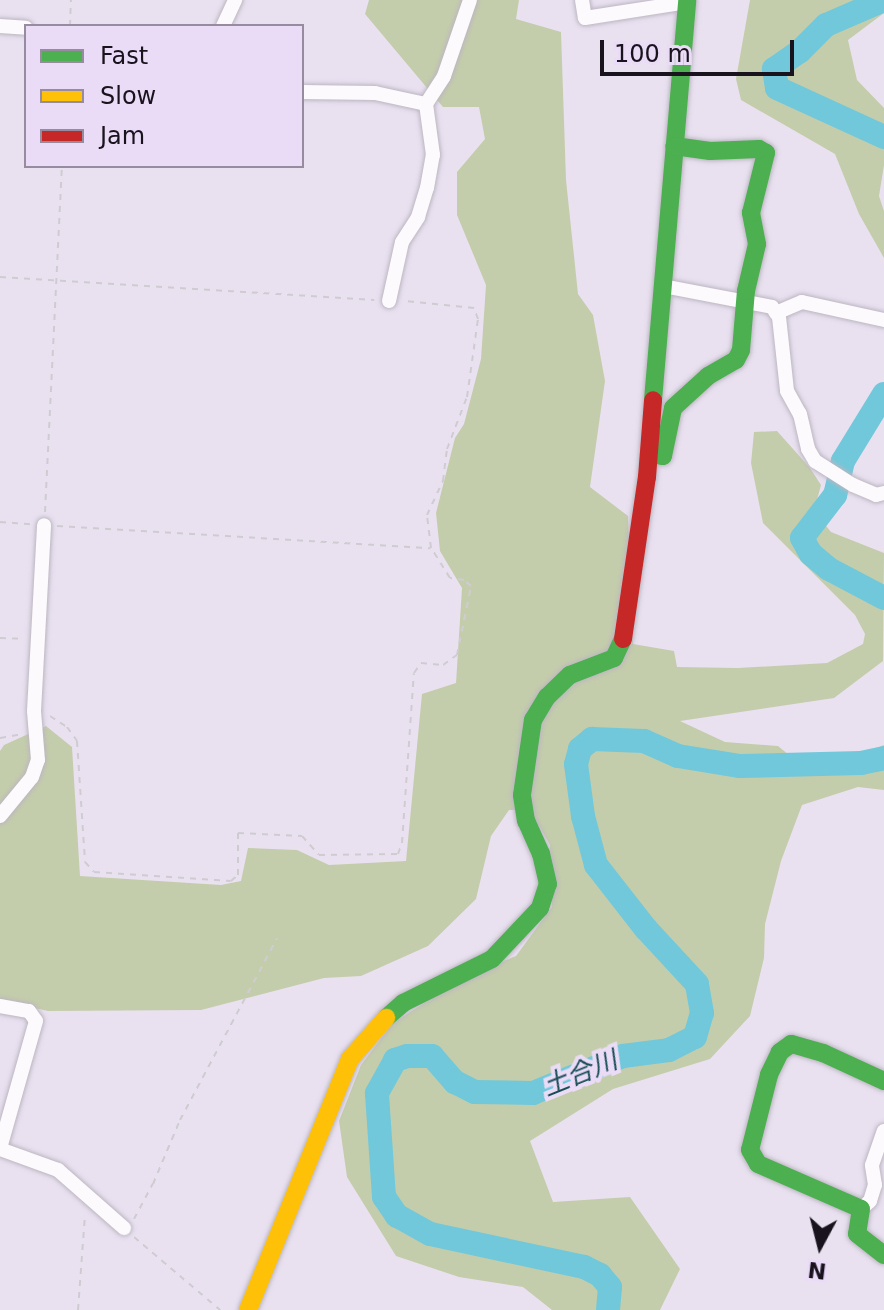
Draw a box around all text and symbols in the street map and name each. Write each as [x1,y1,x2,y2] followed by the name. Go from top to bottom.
[24,24,304,168] legend
[604,24,798,74] scale bar
[614,40,691,68] text: 100 m
[100,42,148,70] text: Fast
[100,82,156,110] text: Slow
[100,122,145,150] text: Jam
[538,1045,622,1103] water label: 土合川
[780,1206,860,1286] north arrow
[806,1257,828,1284] text: N

